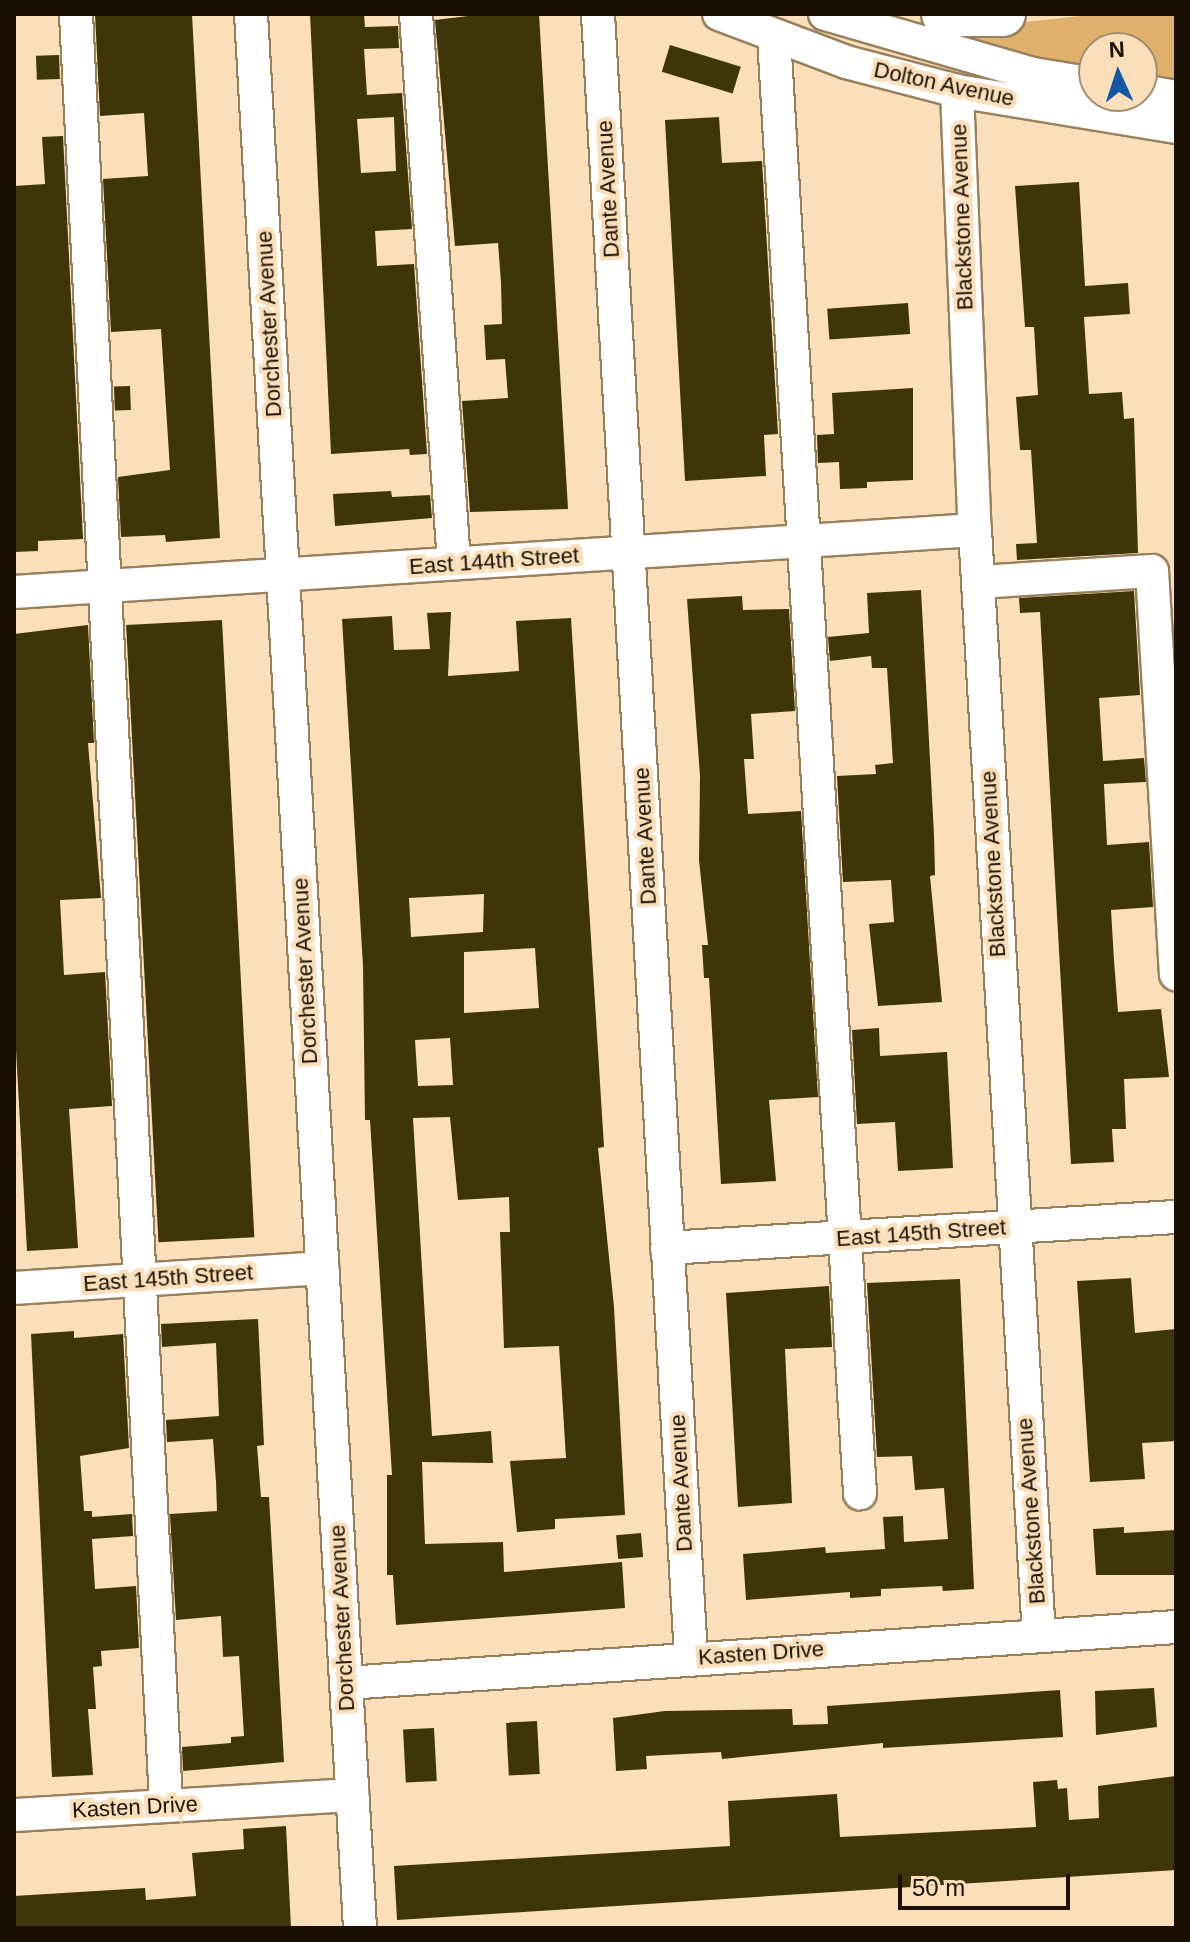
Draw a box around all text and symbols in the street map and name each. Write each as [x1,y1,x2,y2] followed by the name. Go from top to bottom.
[1078,32,1158,112] north arrow
[1108,37,1125,62] text: N
[871,56,1017,112] street label: Dolton Avenue
[591,119,625,259] street label: Dante Avenue
[946,123,978,311] street label: Blackstone Avenue
[251,229,287,419] street label: Dorchester Avenue
[408,542,580,580] street label: East 144th Street
[628,766,662,906] street label: Dante Avenue
[975,769,1011,959] street label: Blackstone Avenue
[287,876,323,1066] street label: Dorchester Avenue
[835,1214,1007,1252] street label: East 145th Street
[82,1259,254,1297] street label: East 145th Street
[664,1413,698,1553] street label: Dante Avenue
[1011,1416,1051,1606] street label: Blackstone Avenue
[324,1523,360,1713] street label: Dorchester Avenue
[697,1635,825,1671] street label: Kasten Drive
[71,1791,199,1823] street label: Kasten Drive
[902,1858,1074,1908] scale bar
[912,1874,965,1901] text: 50 m

